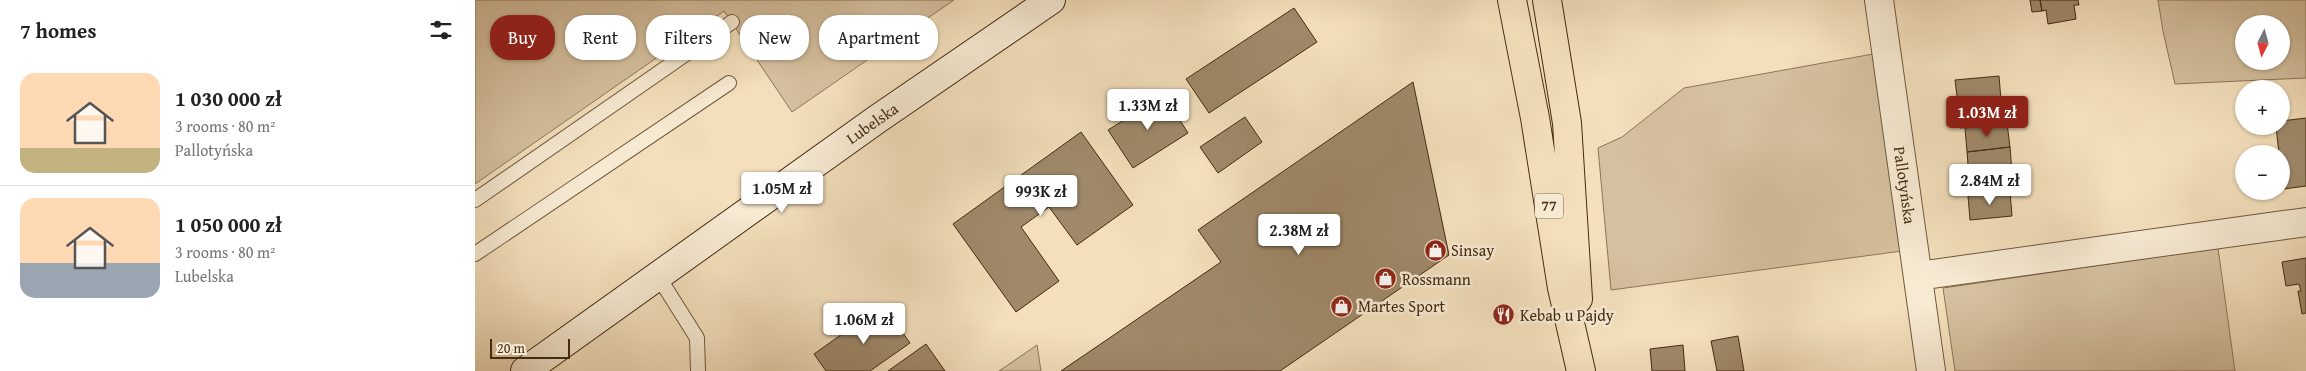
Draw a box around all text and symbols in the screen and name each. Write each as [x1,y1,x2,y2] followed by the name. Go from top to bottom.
[20,15,96,46] text: 7 homes
[490,15,555,60] chip: Buy
[565,15,636,60] chip: Rent
[646,15,730,60] chip: Filters
[740,15,809,60] chip: New
[819,15,938,60] chip: Apartment
[2235,15,2290,70] north arrow
[2235,15,2290,200] map controls
[427,16,455,44] icon: filters
[2235,80,2290,135] button: +
[175,83,282,114] text: 1 030 000 zł
[1096,88,1200,131] pin: 1.33M zł
[60,93,120,153] icon: home
[1118,93,1178,117] text: 1.33M zł
[841,96,903,150] street label: Lubelska
[1935,96,2039,138] pin: 1.03M zł
[1957,100,2017,124] text: 1.03M zł
[175,114,275,138] text: 3 rooms · 80 m²
[175,138,253,162] text: Pallotyńska
[1888,145,1922,226] street label: Pallotyńska
[2235,145,2290,200] button: −
[1938,164,2042,206] pin: 2.84M zł
[1960,168,2020,192] text: 2.84M zł
[730,172,834,214] pin: 1.05M zł
[995,174,1087,217] pin: 993K zł
[752,176,812,200] text: 1.05M zł
[1015,179,1067,203] text: 993K zł
[1535,194,1563,218] road number: 77
[175,209,282,240] text: 1 050 000 zł
[1247,214,1351,256] pin: 2.38M zł
[60,218,120,278] icon: home
[1269,218,1329,242] text: 2.38M zł
[1423,238,1447,262] shop icon: Sinsay
[1451,238,1494,262] place label: Sinsay
[175,240,275,264] text: 3 rooms · 80 m²
[175,264,234,288] text: Lubelska
[1374,267,1398,291] shop icon: Rossmann
[1402,267,1471,291] place label: Rossmann
[1330,294,1354,318] shop icon: Martes Sport
[1358,294,1446,318] place label: Martes Sport
[812,302,916,345] pin: 1.06M zł
[1492,303,1516,327] restaurant icon: Kebab u Pajdy
[1520,303,1614,327] place label: Kebab u Pajdy
[834,307,894,331] text: 1.06M zł
[490,336,570,359] scale bar
[497,338,525,358] text: 20 m

